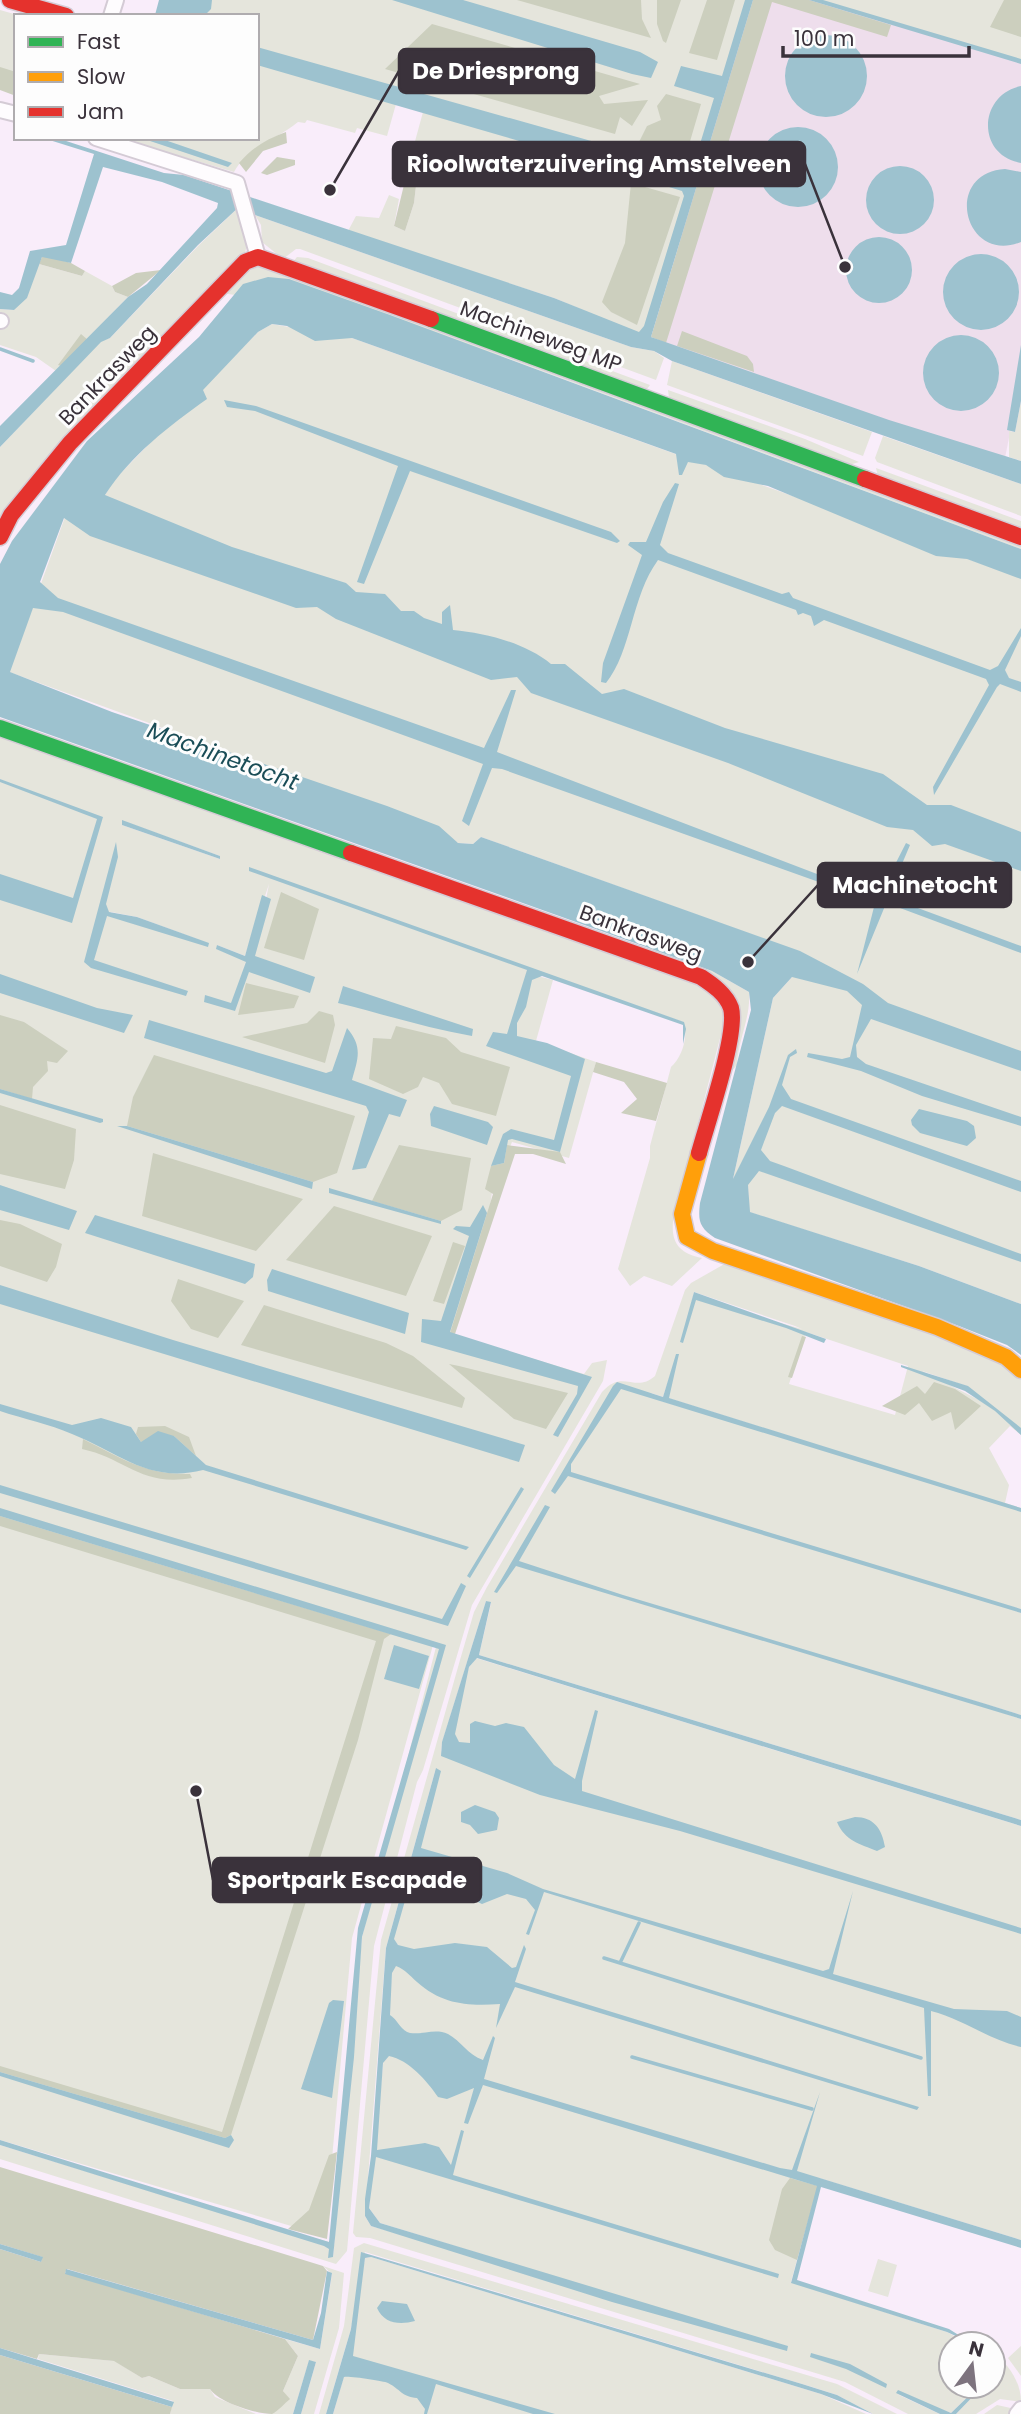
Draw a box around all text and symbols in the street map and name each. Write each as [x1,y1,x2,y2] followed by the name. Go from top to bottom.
[14,14,259,140] legend
[783,14,968,58] scale bar
[794,24,854,53] text: 100 m
[77,27,120,56] text: Fast
[399,49,594,93] callout: De Driesprong
[412,55,580,87] text: De Driesprong
[77,62,125,91] text: Slow
[77,97,124,126] text: Jam
[393,142,805,186] callout: Rioolwaterzuivering Amstelveen
[407,148,791,180] text: Rioolwaterzuivering Amstelveen
[456,293,626,379] street label: Machineweg MP
[52,319,162,431] street label: Bankrasweg
[143,714,304,798] water label: Machinetocht
[818,863,1011,907] callout: Machinetocht
[832,869,998,901] text: Machinetocht
[576,897,706,969] street label: Bankrasweg
[213,1858,481,1902] callout: Sportpark Escapade
[227,1864,467,1896] text: Sportpark Escapade
[937,2330,1007,2400] north arrow
[966,2334,987,2364] text: N

